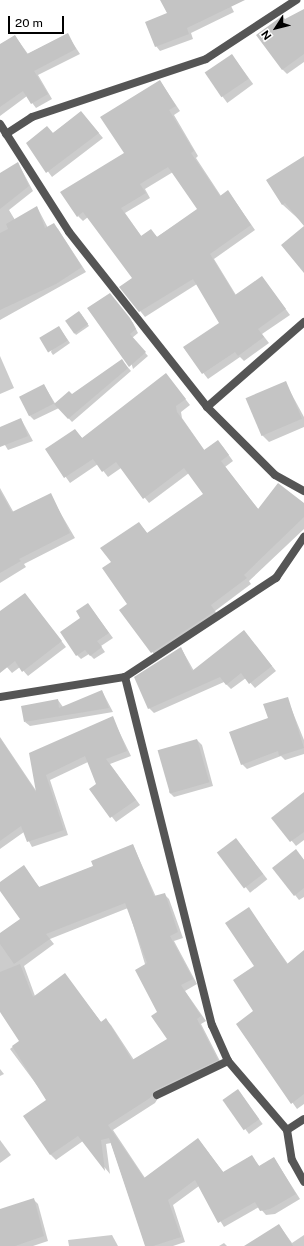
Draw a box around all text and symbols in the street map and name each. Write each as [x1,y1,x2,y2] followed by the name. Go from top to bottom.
[10,8,66,34] scale bar
[256,8,296,48] north arrow
[15,16,43,30] text: 20 m
[259,28,274,42] text: N

